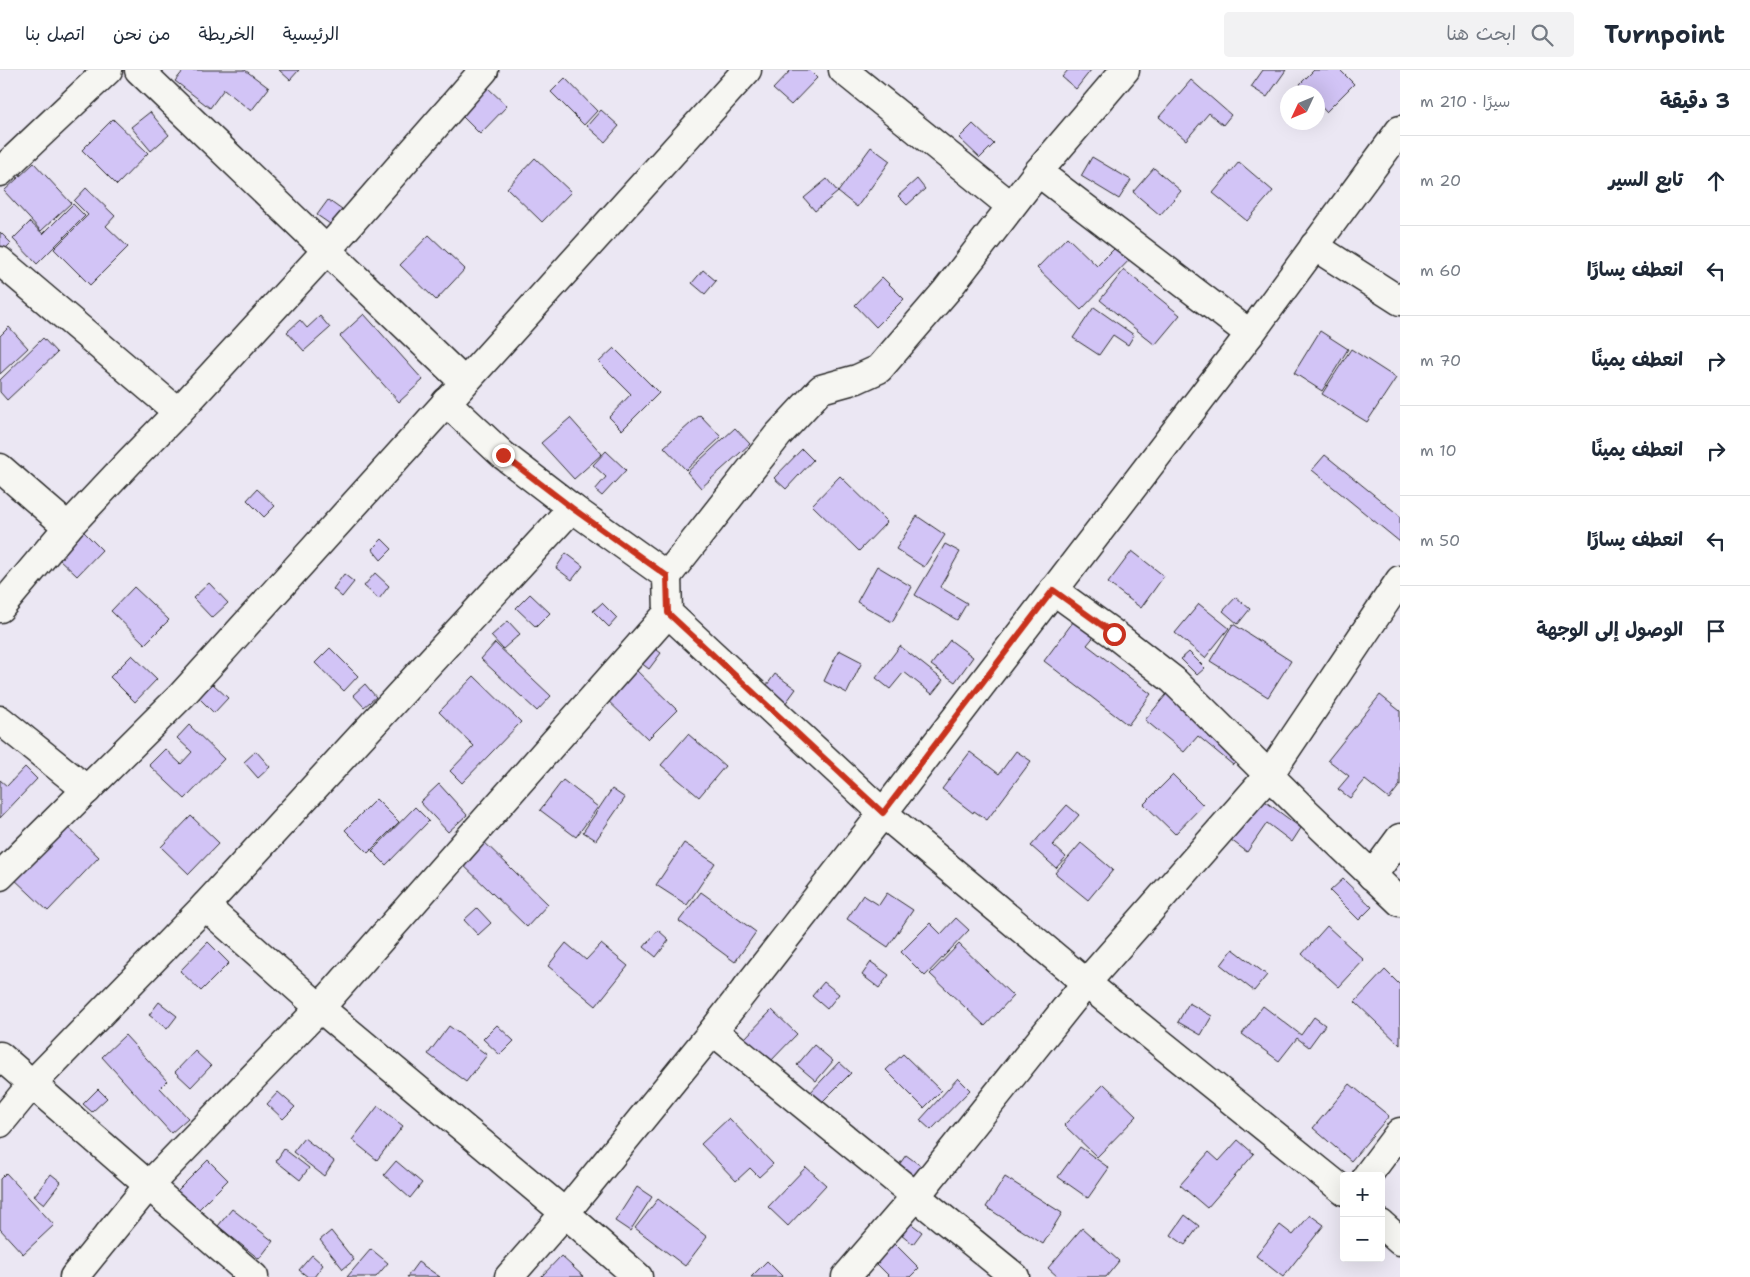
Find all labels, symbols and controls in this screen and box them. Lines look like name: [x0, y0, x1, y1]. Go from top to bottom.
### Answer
search box: [1224, 12, 1574, 57]
text: Turnpoint: [1604, 19, 1725, 51]
text: ابحث هنا: [1446, 21, 1516, 46]
icon: search: [1528, 21, 1556, 49]
text: اتصل بنا: [25, 22, 85, 46]
text: من نحن: [113, 22, 171, 46]
text: الخريطة: [199, 22, 255, 46]
text: الرئيسية: [283, 22, 339, 46]
north arrow: [1280, 85, 1325, 130]
text: 3 دقيقة: [1660, 87, 1730, 115]
text: سيرًا · 210 m: [1420, 91, 1510, 112]
text: تابع السير: [1609, 167, 1683, 192]
icon: ahead: [1702, 167, 1730, 195]
text: 20 m: [1420, 170, 1461, 191]
text: انعطف يسارًا: [1587, 257, 1683, 282]
icon: left: [1702, 257, 1730, 285]
text: 60 m: [1420, 260, 1461, 281]
text: انعطف يمينًا: [1592, 347, 1683, 372]
icon: right: [1702, 347, 1730, 375]
text: 70 m: [1420, 350, 1461, 371]
text: انعطف يمينًا: [1592, 437, 1683, 462]
icon: right: [1702, 437, 1730, 465]
text: 10 m: [1420, 440, 1457, 461]
route end: [492, 444, 515, 467]
text: انعطف يسارًا: [1587, 527, 1683, 552]
icon: left: [1702, 527, 1730, 555]
text: 50 m: [1420, 530, 1460, 551]
text: الوصول إلى الوجهة: [1536, 617, 1683, 642]
icon: arrive: [1702, 617, 1730, 645]
route start: [1103, 623, 1126, 646]
map controls: [1340, 1172, 1385, 1262]
button: +: [1340, 1172, 1385, 1217]
button: −: [1340, 1217, 1385, 1262]

